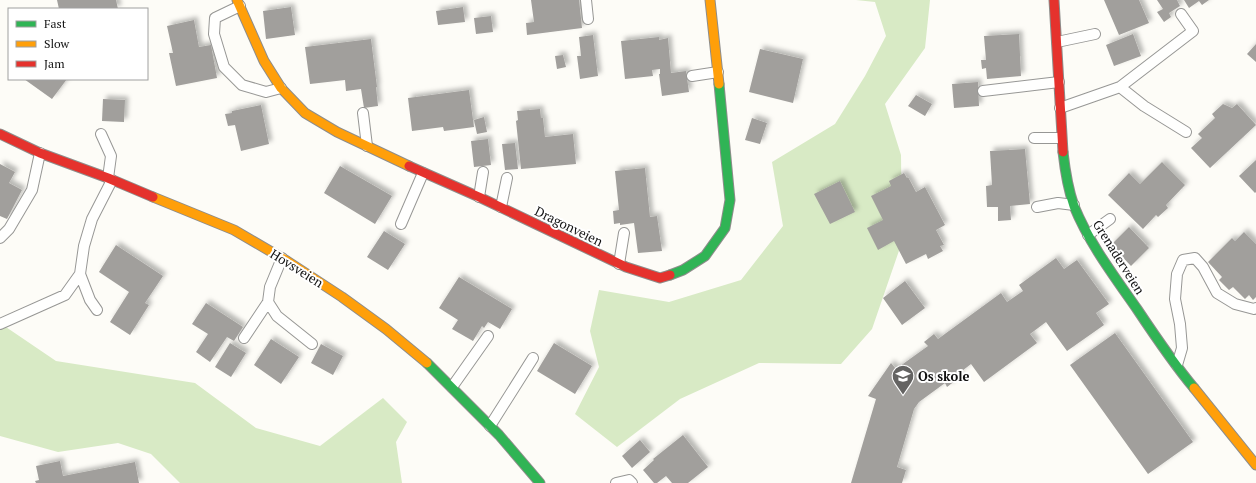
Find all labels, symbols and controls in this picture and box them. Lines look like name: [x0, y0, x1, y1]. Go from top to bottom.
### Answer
legend: [8, 8, 148, 80]
text: Fast: [44, 16, 67, 31]
text: Slow: [44, 36, 70, 51]
text: Jam: [44, 56, 65, 71]
street label: Dragonveien: [532, 202, 606, 250]
street label: Grenaderveien: [1089, 216, 1149, 298]
street label: Hovsveien: [267, 245, 327, 292]
school or university icon: Os skole: [890, 363, 916, 396]
place label: Os skole: [918, 367, 969, 385]

